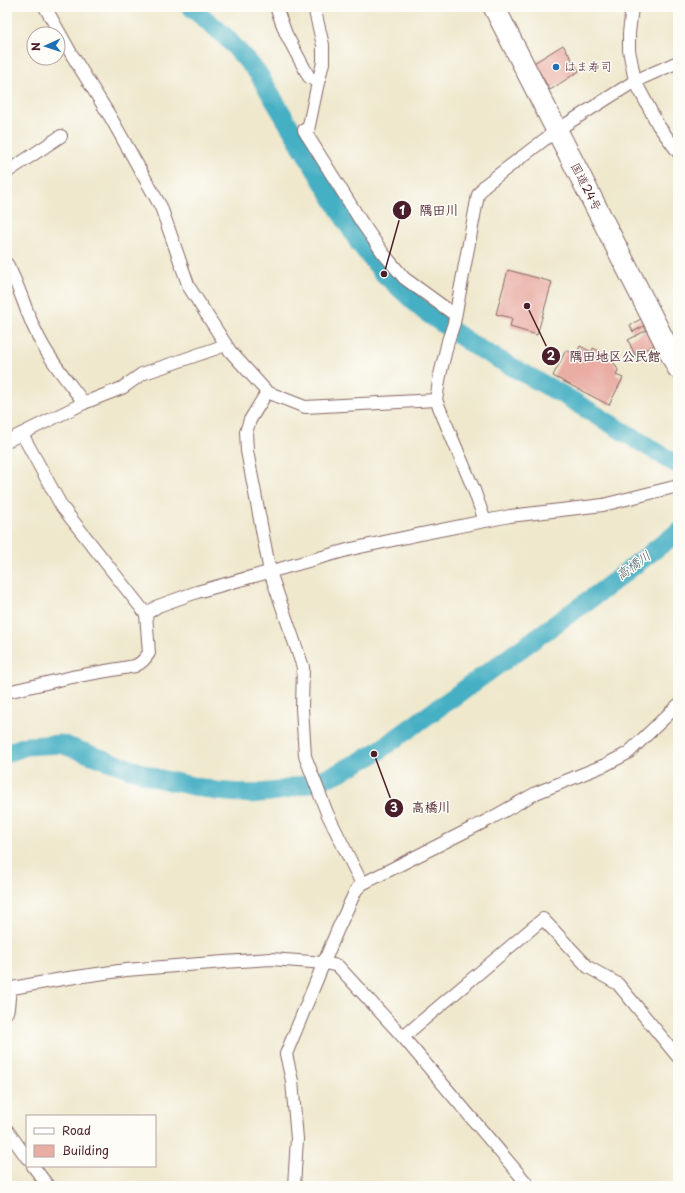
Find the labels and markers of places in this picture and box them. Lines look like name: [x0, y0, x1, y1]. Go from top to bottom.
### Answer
place label: はま寿司: [564, 57, 612, 75]
marker: はま寿司: [551, 62, 561, 72]
callout: 隅田川: [392, 198, 467, 223]
callout: 隅田地区公民館: [541, 344, 668, 369]
callout: 高橋川: [384, 795, 459, 820]

